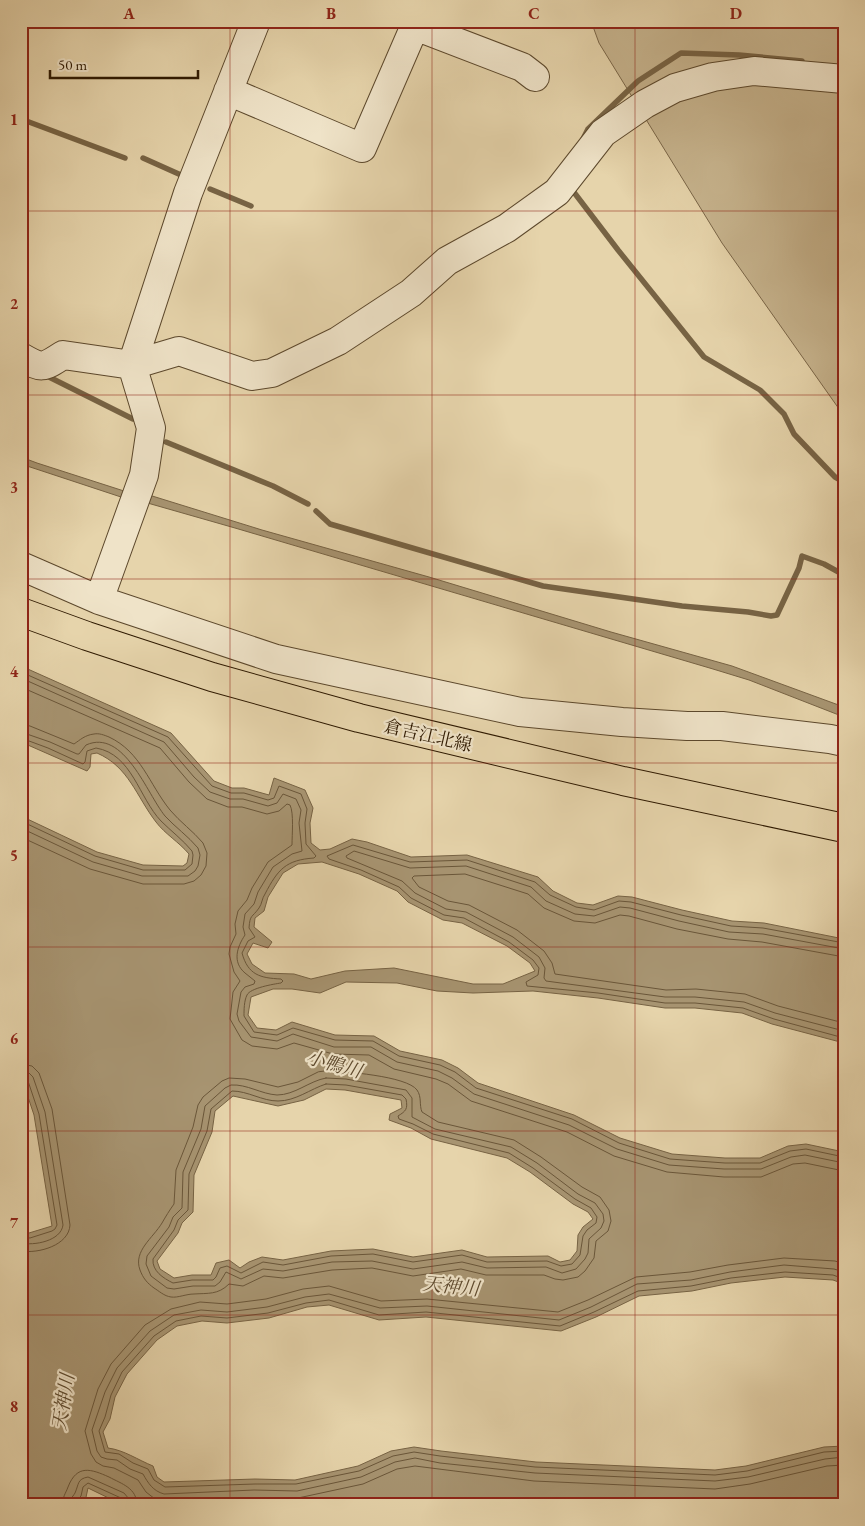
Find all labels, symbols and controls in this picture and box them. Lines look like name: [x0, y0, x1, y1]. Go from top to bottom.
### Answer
text: A: [122, 3, 135, 24]
text: B: [326, 3, 336, 24]
text: C: [528, 3, 540, 24]
text: D: [730, 3, 742, 24]
scale bar: [50, 48, 198, 80]
text: 50 m: [58, 55, 87, 74]
text: 1: [10, 109, 18, 130]
text: 2: [10, 293, 19, 314]
text: 3: [10, 477, 18, 498]
text: 4: [10, 661, 19, 682]
street label: 倉吉江北線: [382, 714, 474, 756]
text: 5: [10, 845, 18, 866]
text: 6: [10, 1028, 19, 1049]
water label: 小鴨川: [303, 1044, 367, 1084]
text: 7: [10, 1212, 19, 1233]
water label: 天神川: [421, 1271, 483, 1302]
water label: 天神川: [46, 1370, 80, 1432]
text: 8: [10, 1396, 18, 1417]

